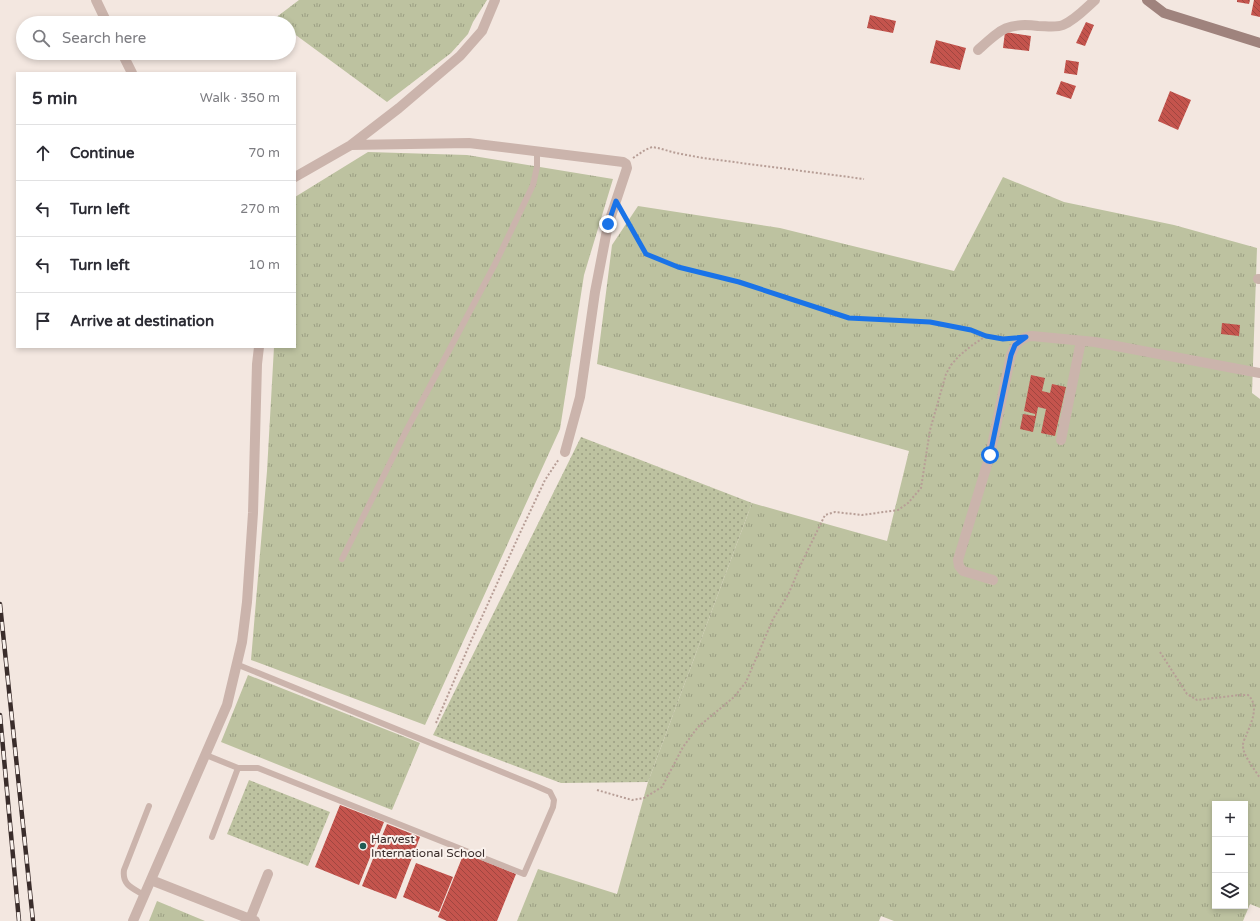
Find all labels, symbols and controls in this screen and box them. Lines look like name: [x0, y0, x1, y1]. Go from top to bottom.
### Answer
search box: [16, 16, 296, 60]
icon: search: [30, 27, 52, 49]
text: Search here: [62, 29, 146, 47]
text: 5 min: [32, 88, 77, 109]
text: Walk · 350 m: [200, 90, 280, 106]
icon: ahead: [32, 142, 54, 164]
text: Continue: [70, 144, 134, 162]
text: 70 m: [248, 145, 280, 161]
icon: left: [32, 198, 54, 220]
text: Turn left: [70, 200, 130, 218]
text: 270 m: [240, 201, 280, 217]
route end: [599, 215, 617, 233]
icon: left: [32, 254, 54, 276]
text: Turn left: [70, 256, 130, 274]
text: 10 m: [248, 257, 280, 273]
icon: arrive: [32, 310, 54, 332]
text: Arrive at destination: [70, 312, 214, 330]
route start: [981, 446, 999, 464]
map controls: [1212, 801, 1248, 909]
button: +: [1212, 801, 1248, 837]
place label: Harvest International School: [371, 832, 485, 860]
button: −: [1212, 837, 1248, 873]
marker: Harvest International School: [358, 841, 368, 851]
button: layers: [1212, 873, 1248, 909]

